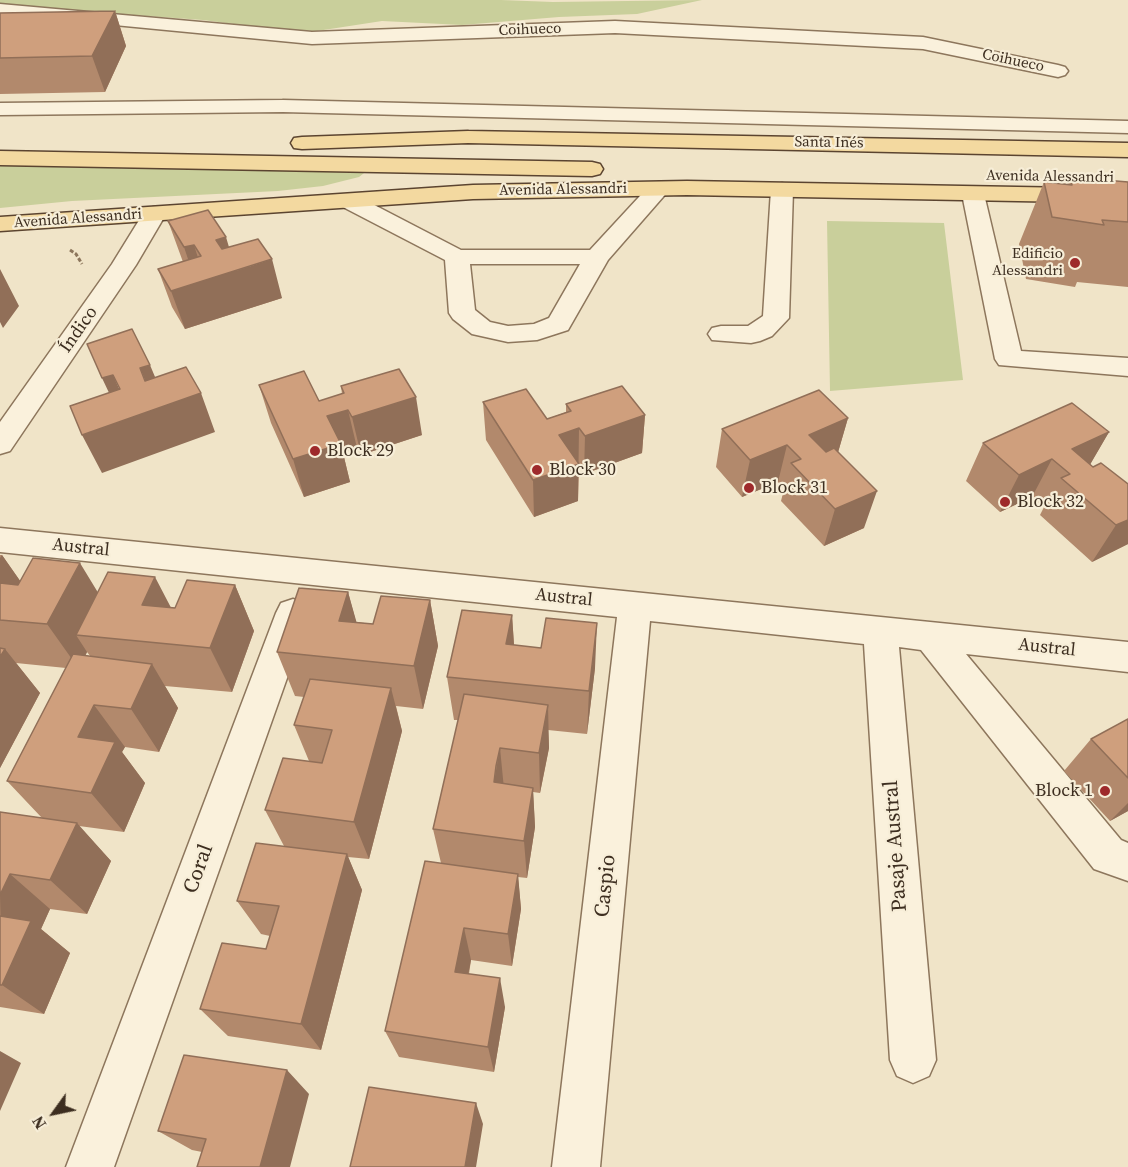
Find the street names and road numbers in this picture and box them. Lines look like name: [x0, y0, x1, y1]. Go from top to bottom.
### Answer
street label: Coihueco: [498, 20, 562, 40]
street label: Coihueco: [980, 46, 1046, 76]
street label: Santa Inés: [794, 133, 864, 153]
street label: Avenida Alessandri: [986, 167, 1114, 187]
street label: Avenida Alessandri: [499, 180, 627, 200]
street label: Avenida Alessandri: [13, 206, 143, 232]
street label: Índico: [55, 303, 103, 357]
street label: Austral: [51, 534, 111, 562]
street label: Austral: [534, 584, 594, 612]
street label: Austral: [1017, 634, 1077, 662]
street label: Pasaje Austral: [879, 779, 913, 913]
street label: Coral: [179, 841, 219, 897]
street label: Caspio: [590, 853, 622, 919]

